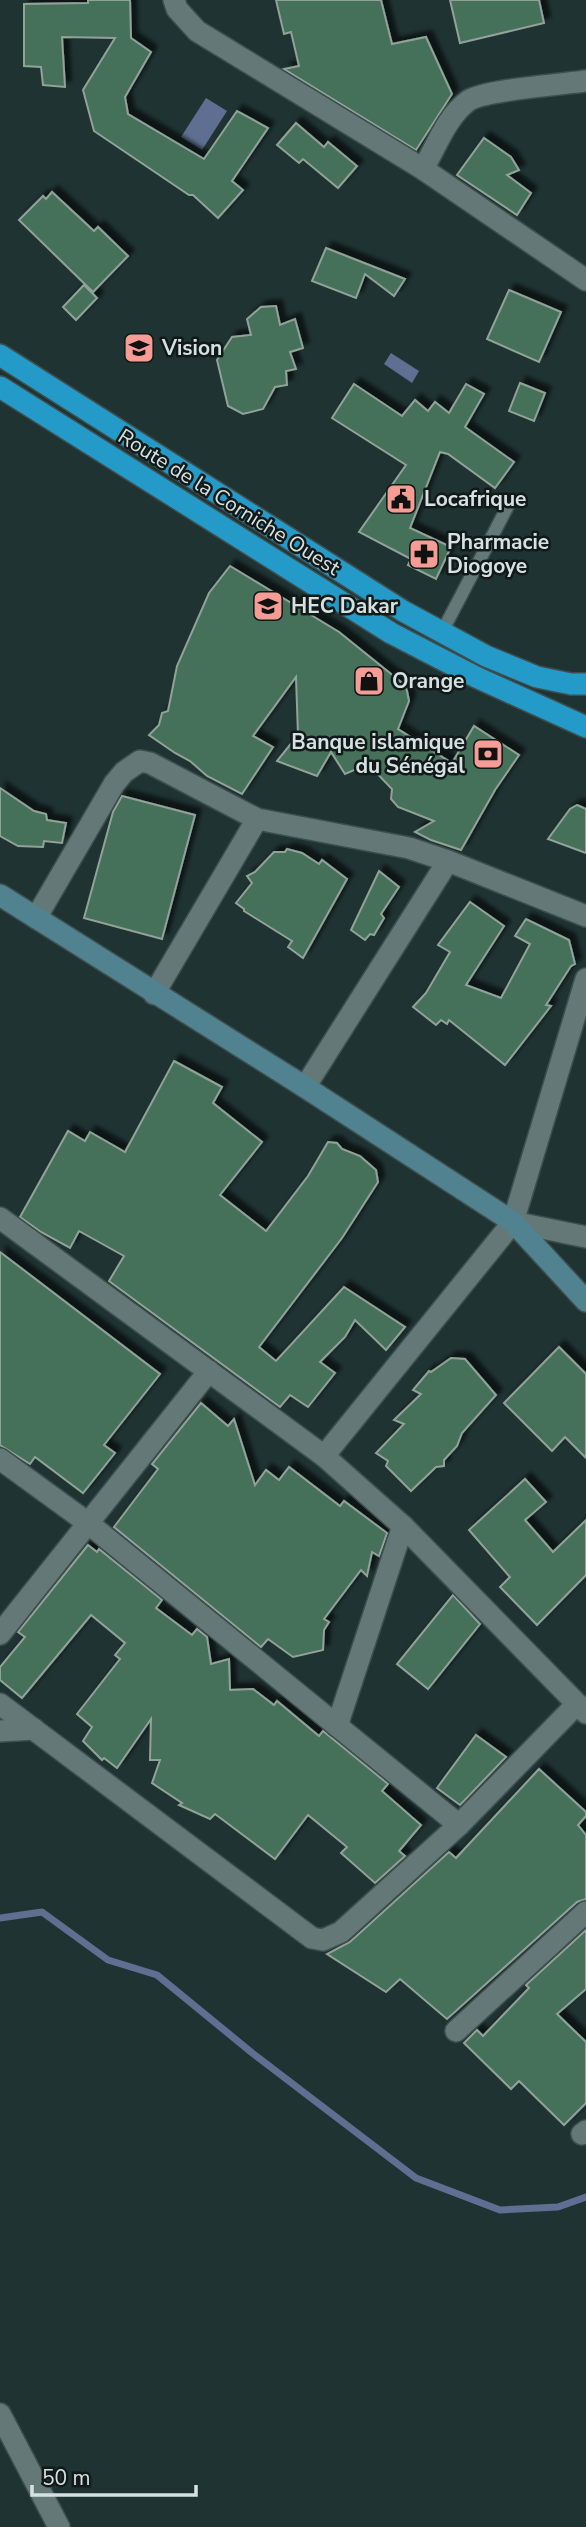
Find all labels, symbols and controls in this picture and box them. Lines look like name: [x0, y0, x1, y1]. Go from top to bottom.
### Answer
school or university icon: Vision: [122, 331, 156, 365]
place label: Vision: [161, 334, 222, 362]
street label: Route de la Corniche Ouest: [113, 422, 346, 582]
public building icon: Locafrique: [384, 482, 418, 516]
place label: Locafrique: [424, 485, 527, 513]
place label: Pharmacie Diogoye: [447, 528, 549, 580]
pharmacy icon: Pharmacie Diogoye: [407, 537, 441, 571]
school or university icon: HEC Dakar: [251, 589, 285, 623]
place label: HEC Dakar: [291, 592, 399, 620]
shop icon: Orange: [352, 664, 386, 698]
place label: Orange: [392, 667, 464, 695]
place label: Banque islamique du Sénégal: [291, 728, 465, 780]
bank icon: Banque islamique du Sénégal: [471, 737, 505, 771]
scale bar: [32, 2454, 196, 2498]
text: 50 m: [42, 2464, 91, 2492]

